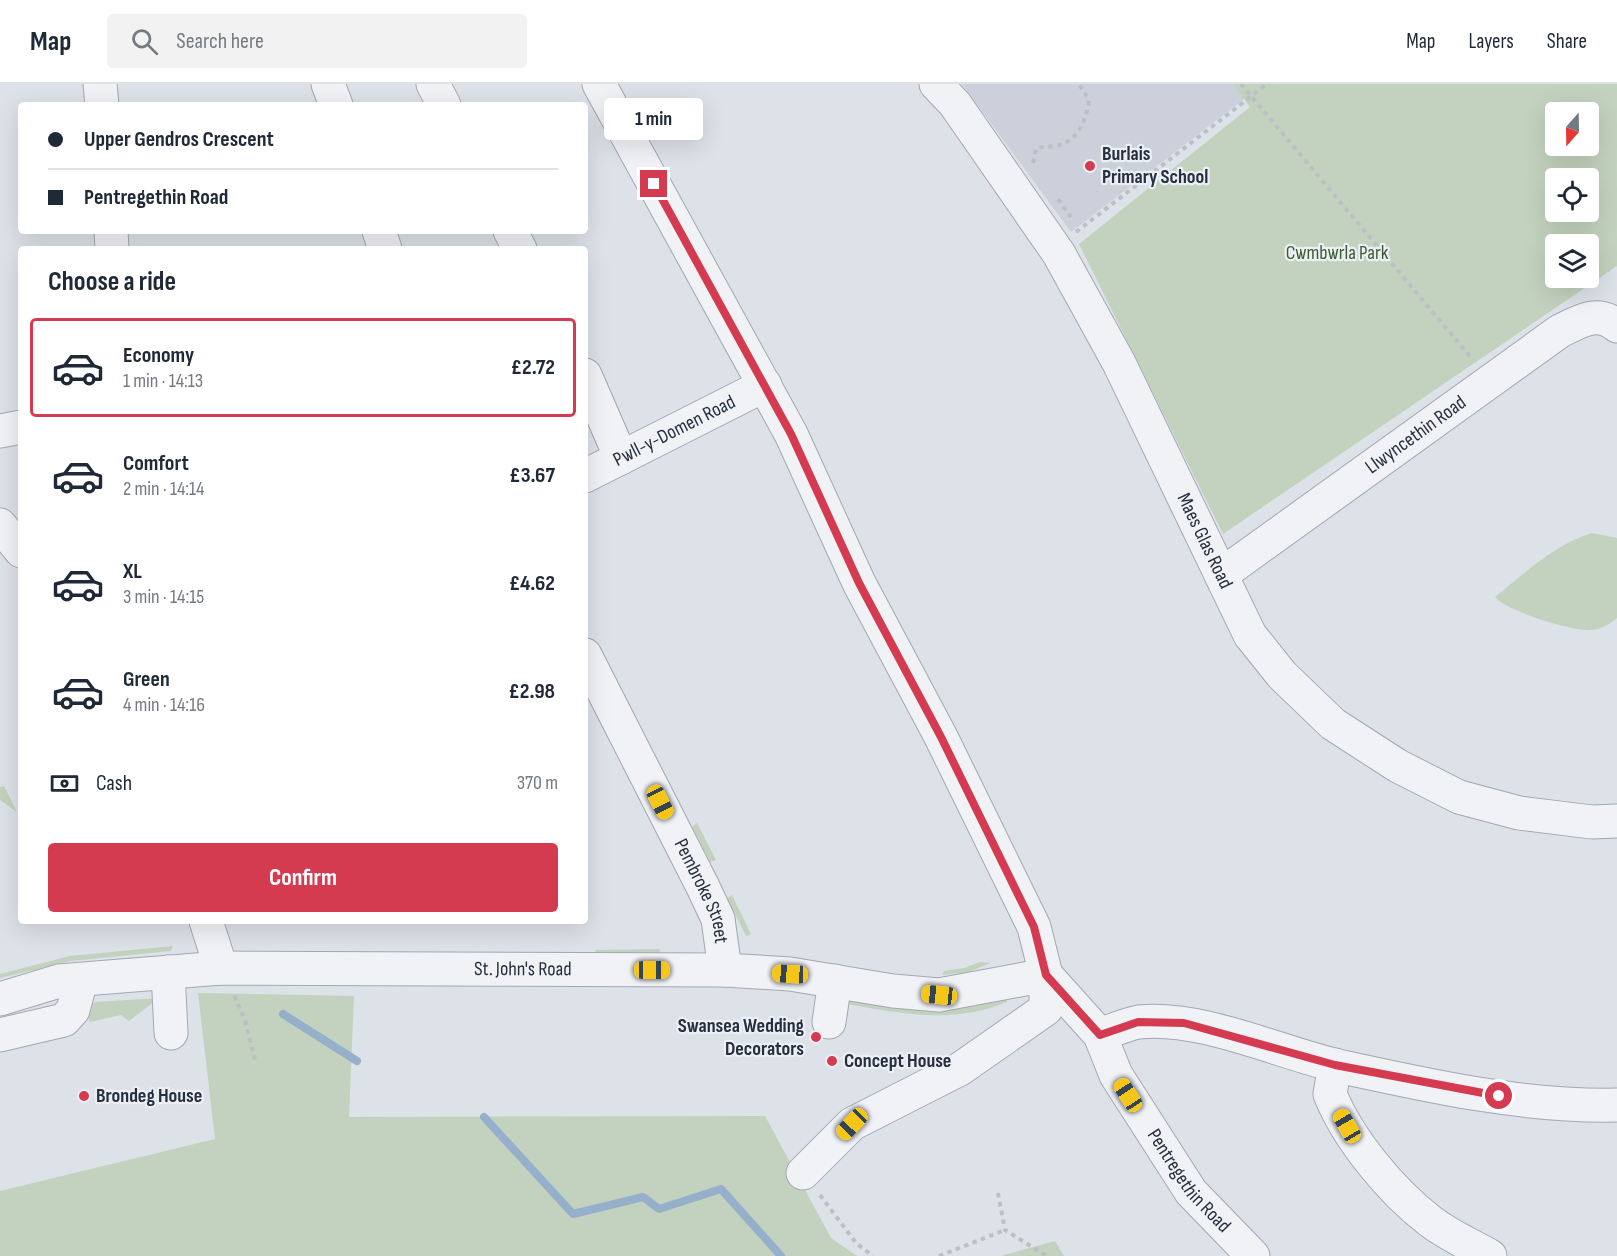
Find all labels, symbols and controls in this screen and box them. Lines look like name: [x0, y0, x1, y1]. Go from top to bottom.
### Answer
search box: [107, 14, 527, 68]
text: Map: [30, 25, 71, 58]
icon: search: [128, 25, 161, 58]
text: Search here: [176, 28, 264, 55]
text: Map: [1406, 29, 1435, 54]
text: Layers: [1468, 29, 1514, 54]
text: Share: [1547, 29, 1587, 54]
callout: 1 min: [604, 97, 704, 139]
north arrow: [1545, 102, 1599, 156]
map controls: [1545, 102, 1599, 288]
text: 1 min: [635, 107, 672, 131]
text: Upper Gendros Crescent: [84, 126, 274, 153]
place label: Burlais Primary School: [1102, 142, 1208, 189]
marker: Burlais Primary School: [1083, 159, 1097, 173]
button: locate: [1545, 168, 1599, 222]
route end: [640, 170, 667, 197]
text: Pentregethin Road: [84, 184, 228, 211]
button: layers: [1545, 234, 1599, 288]
park label: Cwmbwrla Park: [1286, 241, 1389, 265]
text: Choose a ride: [48, 266, 176, 298]
icon: car: [51, 341, 105, 395]
text: Economy: [123, 342, 194, 369]
text: £2.72: [511, 354, 555, 381]
text: 1 min · 14:13: [123, 369, 203, 393]
street label: Pwll-y-Domen Road: [609, 390, 739, 472]
street label: Llwyncethin Road: [1361, 391, 1471, 479]
icon: car: [51, 449, 105, 503]
text: Comfort: [123, 450, 189, 477]
text: £3.67: [509, 462, 555, 489]
text: 2 min · 14:14: [123, 477, 204, 501]
street label: Maes Glas Road: [1171, 489, 1238, 593]
icon: car: [51, 557, 105, 611]
text: XL: [123, 558, 142, 585]
text: £4.62: [509, 570, 555, 597]
text: 3 min · 14:15: [123, 585, 204, 609]
icon: car: [51, 665, 105, 719]
text: Green: [123, 666, 170, 693]
text: £2.98: [509, 678, 555, 705]
text: 4 min · 14:16: [123, 693, 205, 717]
icon: cash: [48, 767, 81, 800]
text: Cash: [96, 770, 132, 797]
text: 370 m: [517, 771, 558, 795]
car: [644, 782, 676, 822]
street label: Pembroke Street: [669, 835, 733, 945]
button: Confirm: [48, 843, 558, 912]
street label: St. John's Road: [474, 957, 572, 981]
car: [634, 961, 670, 979]
car: [772, 964, 808, 984]
car: [920, 984, 958, 1006]
place label: Swansea Wedding Decorators: [678, 1014, 805, 1061]
marker: Swansea Wedding Decorators: [809, 1030, 823, 1044]
place label: Concept House: [844, 1049, 951, 1073]
marker: Concept House: [825, 1054, 839, 1068]
car: [1111, 1075, 1145, 1115]
route start: [1485, 1082, 1512, 1109]
place label: Brondeg House: [96, 1084, 202, 1108]
marker: Brondeg House: [77, 1089, 91, 1103]
car: [833, 1105, 871, 1143]
car: [1330, 1106, 1364, 1146]
street label: Pentregethin Road: [1142, 1125, 1236, 1238]

